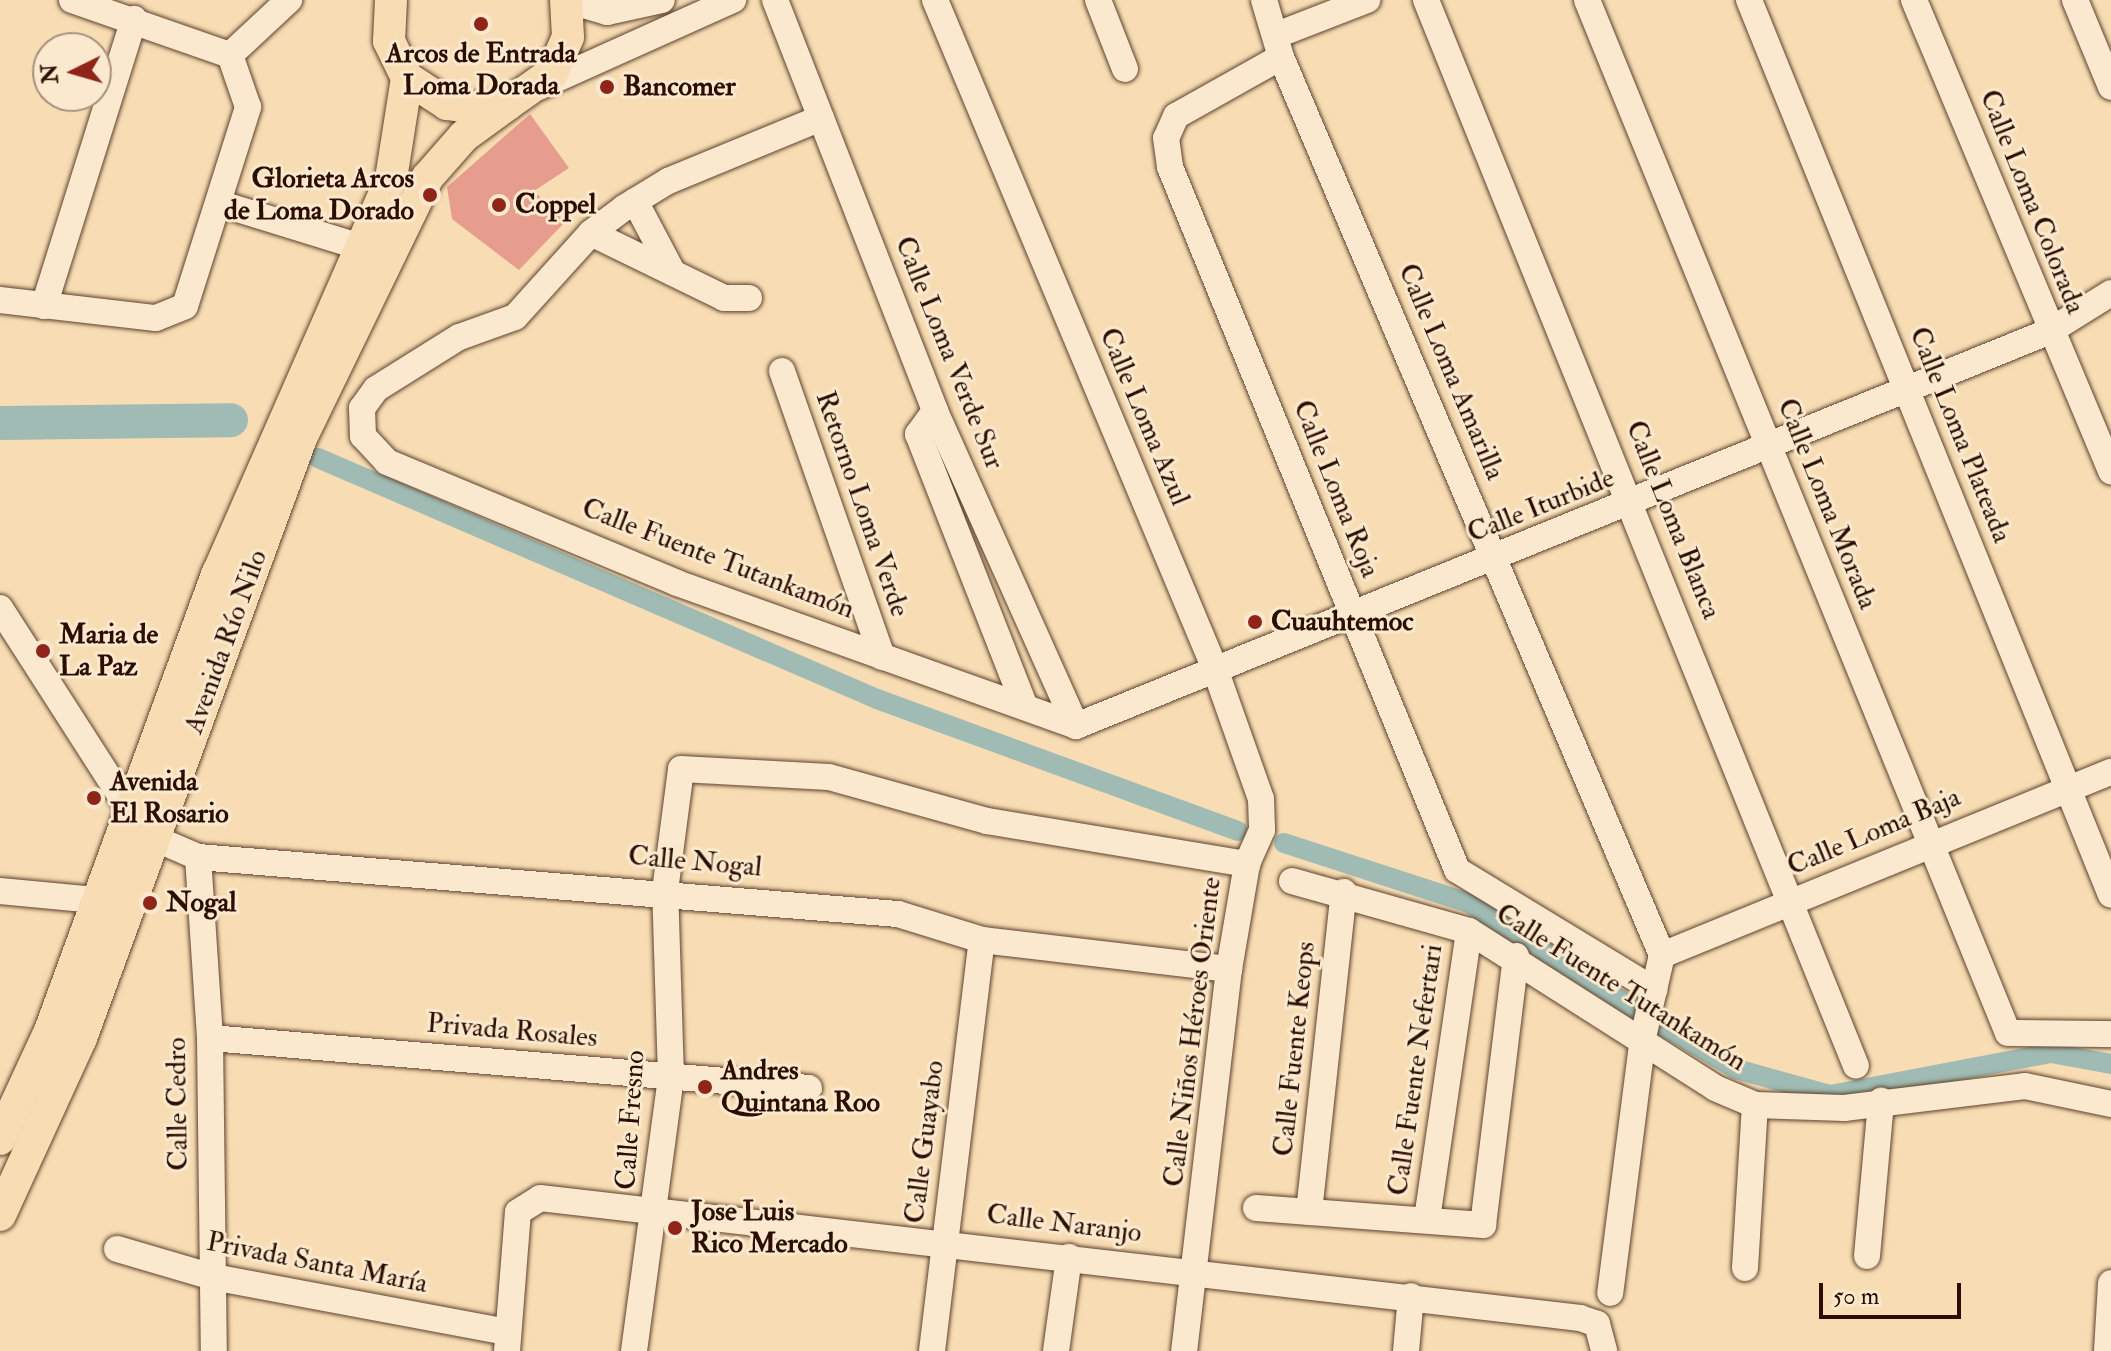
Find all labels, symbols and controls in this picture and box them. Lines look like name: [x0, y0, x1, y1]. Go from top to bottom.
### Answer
marker: Arcos de Entrada Loma Dorada: [472, 15, 490, 33]
north arrow: [32, 32, 112, 112]
place label: Arcos de Entrada Loma Dorada: [386, 37, 576, 103]
text: N: [35, 63, 65, 85]
place label: Bancomer: [623, 70, 736, 104]
marker: Bancomer: [598, 78, 616, 96]
street label: Calle Loma Colorada: [1972, 85, 2092, 319]
place label: Glorieta Arcos de Loma Dorado: [224, 162, 414, 228]
marker: Glorieta Arcos de Loma Dorado: [421, 186, 439, 204]
place label: Coppel: [515, 188, 596, 222]
marker: Coppel: [490, 196, 508, 214]
street label: Calle Loma Verde Sur: [887, 232, 1011, 474]
street label: Calle Loma Amarilla: [1390, 259, 1512, 485]
street label: Calle Loma Plateada: [1901, 322, 2019, 548]
street label: Calle Loma Azul: [1091, 323, 1197, 511]
street label: Retorno Loma Verde: [808, 387, 916, 621]
street label: Calle Loma Morada: [1769, 394, 1885, 614]
street label: Calle Loma Roja: [1285, 396, 1387, 582]
street label: Calle Loma Blanca: [1618, 416, 1728, 624]
street label: Calle Iturbide: [1463, 461, 1619, 551]
street label: Calle Fuente Tutankamón: [577, 491, 859, 627]
street label: Avenida Río Nilo: [177, 546, 275, 738]
place label: Cuauhtemoc: [1271, 605, 1413, 639]
marker: Cuauhtemoc: [1246, 613, 1264, 631]
place label: Maria de La Paz: [59, 618, 158, 684]
marker: Maria de La Paz: [34, 642, 52, 660]
place label: Avenida El Rosario: [110, 765, 229, 831]
street label: Calle Loma Baja: [1782, 780, 1966, 884]
marker: Avenida El Rosario: [85, 789, 103, 807]
street label: Calle Nogal: [627, 839, 763, 885]
street label: Calle Niños Héroes Oriente: [1157, 875, 1229, 1189]
place label: Nogal: [166, 886, 236, 920]
marker: Nogal: [141, 894, 159, 912]
street label: Calle Fuente Tutankamón: [1489, 897, 1753, 1079]
street label: Calle Fuente Keops: [1267, 940, 1323, 1158]
street label: Calle Fuente Nefertari: [1382, 942, 1450, 1198]
street label: Privada Rosales: [425, 1007, 599, 1055]
street label: Calle Cedro: [160, 1037, 196, 1171]
street label: Calle Fresno: [609, 1049, 653, 1191]
place label: Andres Quintana Roo: [721, 1054, 880, 1120]
street label: Calle Guayabo: [898, 1059, 952, 1225]
marker: Andres Quintana Roo: [696, 1078, 714, 1096]
place label: Jose Luis Rico Mercado: [691, 1195, 848, 1261]
street label: Calle Naranjo: [985, 1198, 1143, 1250]
marker: Jose Luis Rico Mercado: [666, 1219, 684, 1237]
street label: Privada Santa María: [204, 1225, 430, 1301]
scale bar: [1823, 1267, 1965, 1317]
text: 50 m: [1833, 1281, 1879, 1312]

